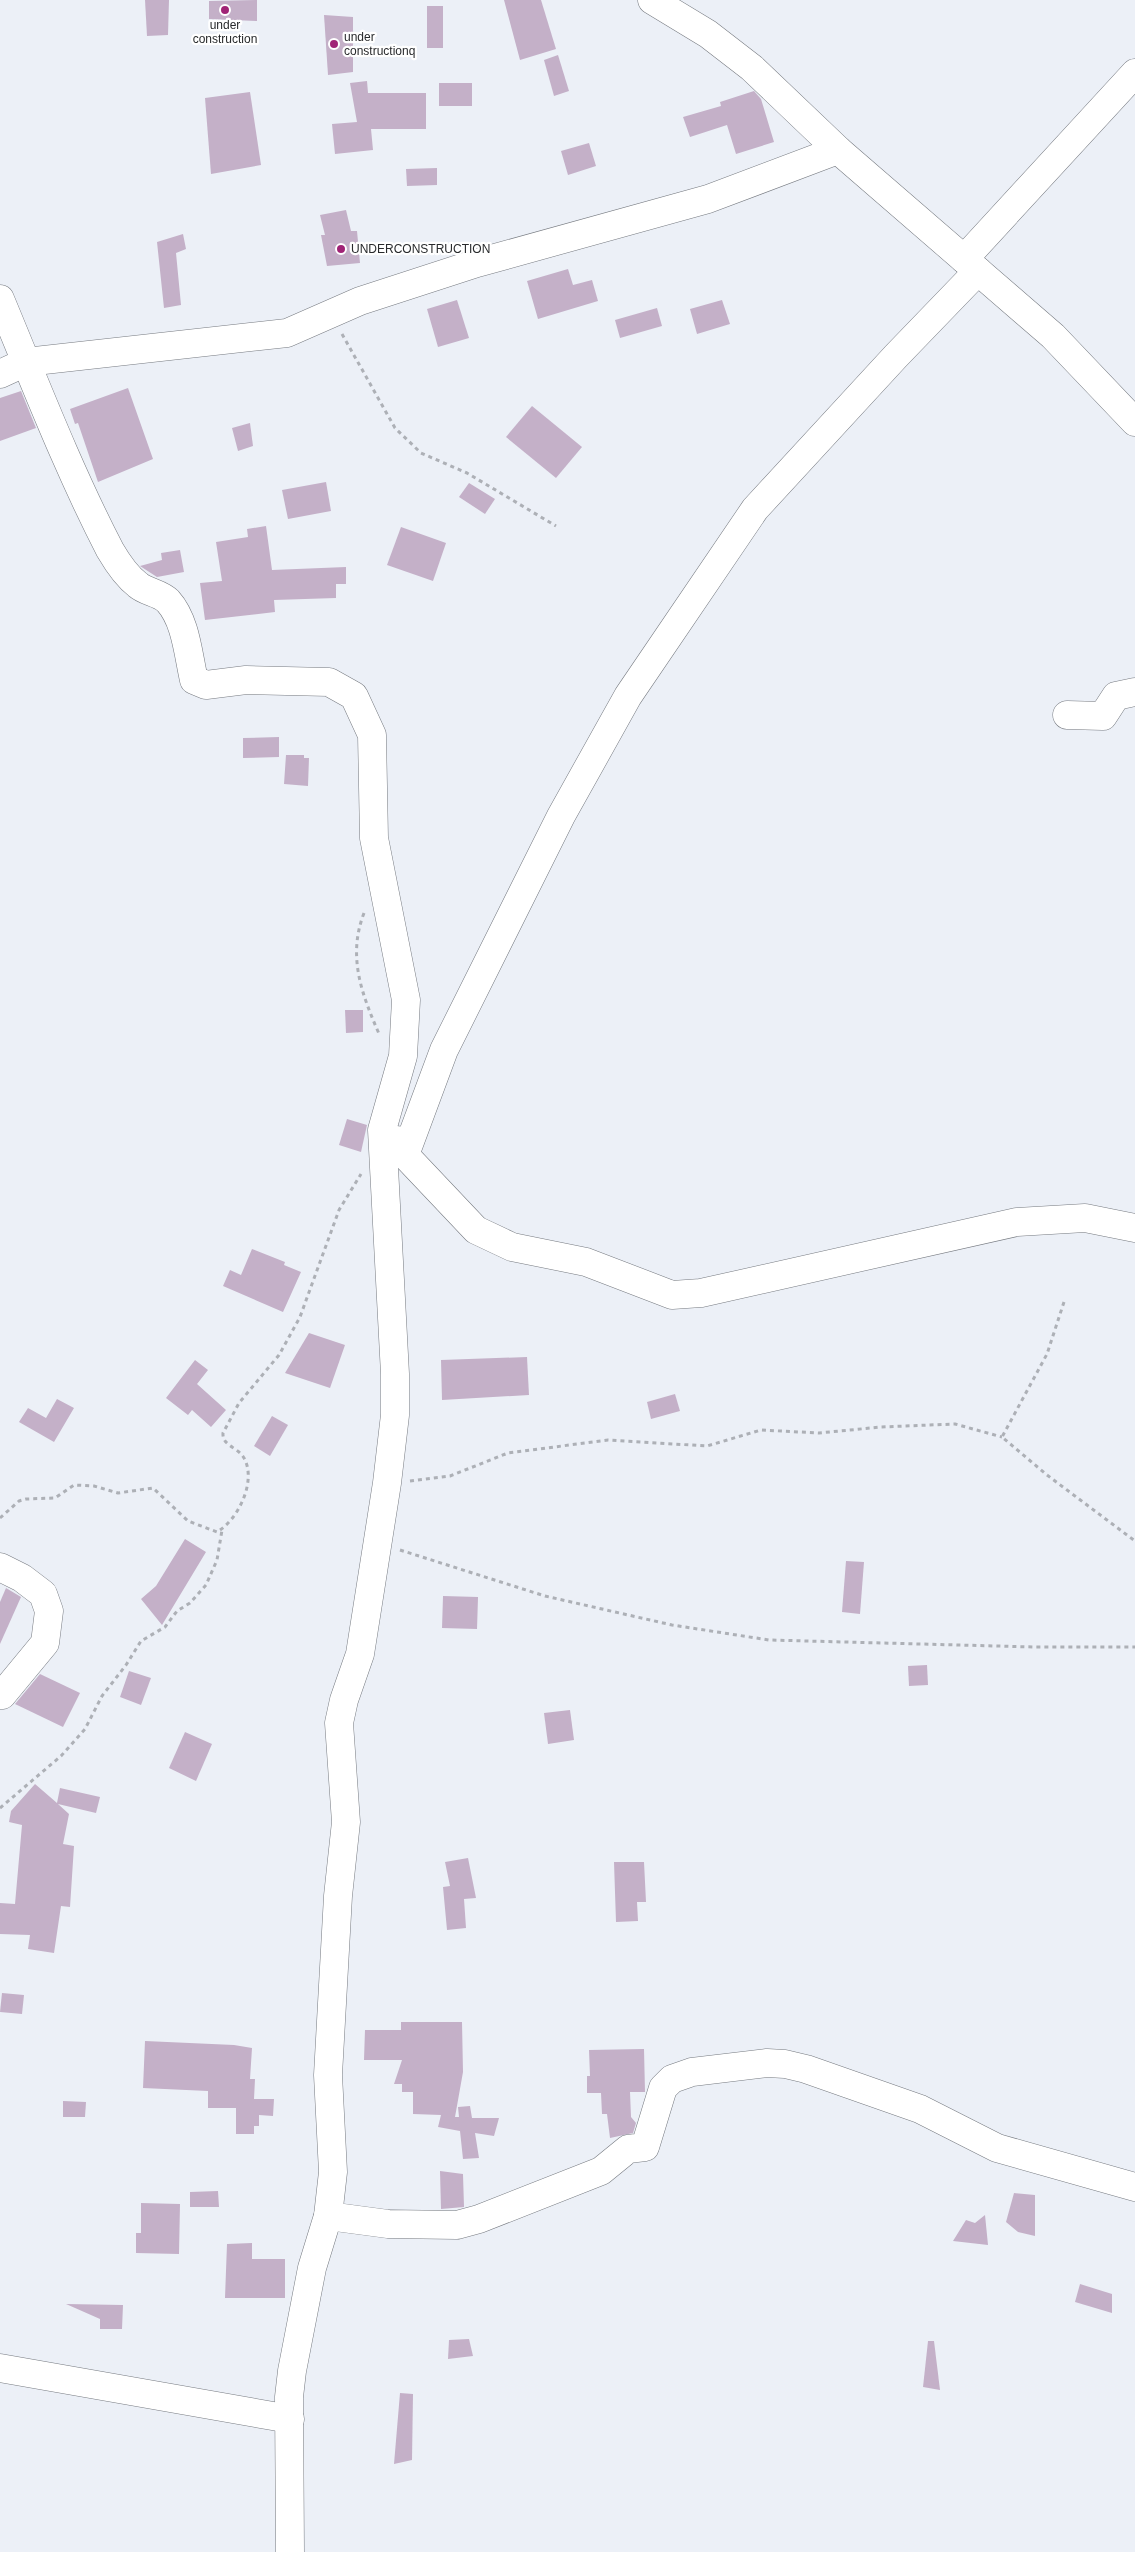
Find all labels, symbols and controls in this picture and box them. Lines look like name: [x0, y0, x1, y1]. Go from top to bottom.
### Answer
marker: under construction: [219, 4, 231, 16]
place label: under construction: [193, 18, 257, 46]
place label: under constructionq: [344, 30, 415, 58]
marker: under constructionq: [328, 38, 340, 50]
place label: UNDERCONSTRUCTION: [351, 242, 490, 256]
marker: UNDERCONSTRUCTION: [335, 243, 347, 255]

